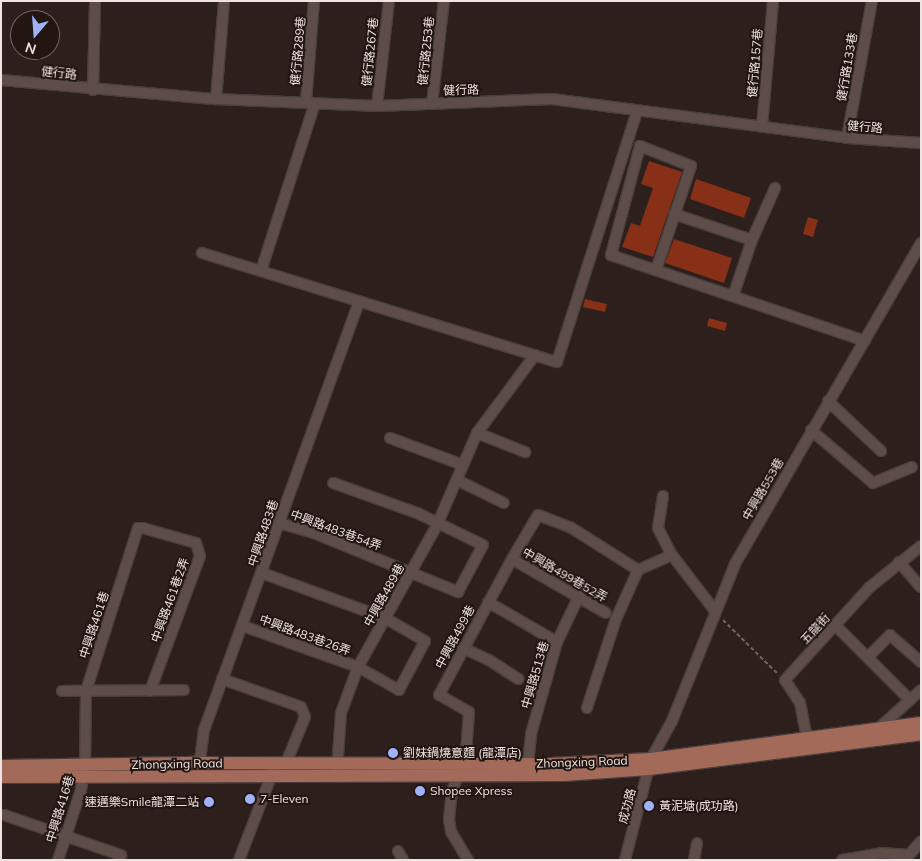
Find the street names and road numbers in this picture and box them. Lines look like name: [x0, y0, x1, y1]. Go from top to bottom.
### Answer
street label: 健行路289巷: [288, 16, 308, 86]
street label: 健行路253巷: [415, 16, 437, 86]
street label: 健行路267巷: [359, 17, 381, 87]
street label: 健行路157巷: [745, 28, 765, 98]
street label: 健行路133巷: [834, 31, 860, 103]
street label: 健行路: [40, 64, 78, 82]
street label: 健行路: [443, 82, 479, 98]
street label: 健行路: [846, 118, 884, 136]
street label: 中興路553巷: [739, 455, 787, 523]
street label: 中興路483巷: [245, 498, 281, 568]
street label: 中興路483巷54弄: [288, 507, 384, 553]
street label: 中興路499巷52弄: [520, 545, 610, 605]
street label: 中興路461巷2弄: [148, 556, 192, 644]
street label: 中興路489巷: [361, 561, 407, 629]
street label: 中興路461巷: [76, 590, 112, 660]
street label: 中興路499巷: [432, 603, 478, 671]
street label: 五龍街: [797, 611, 833, 647]
street label: 中興路483巷26弄: [257, 612, 353, 658]
street label: 中興路513巷: [518, 640, 552, 710]
street label: Zhongxing Road: [536, 753, 628, 771]
street label: Zhongxing Road: [131, 756, 223, 772]
street label: 中興路416巷: [43, 774, 77, 844]
street label: 成功路: [615, 787, 639, 825]

